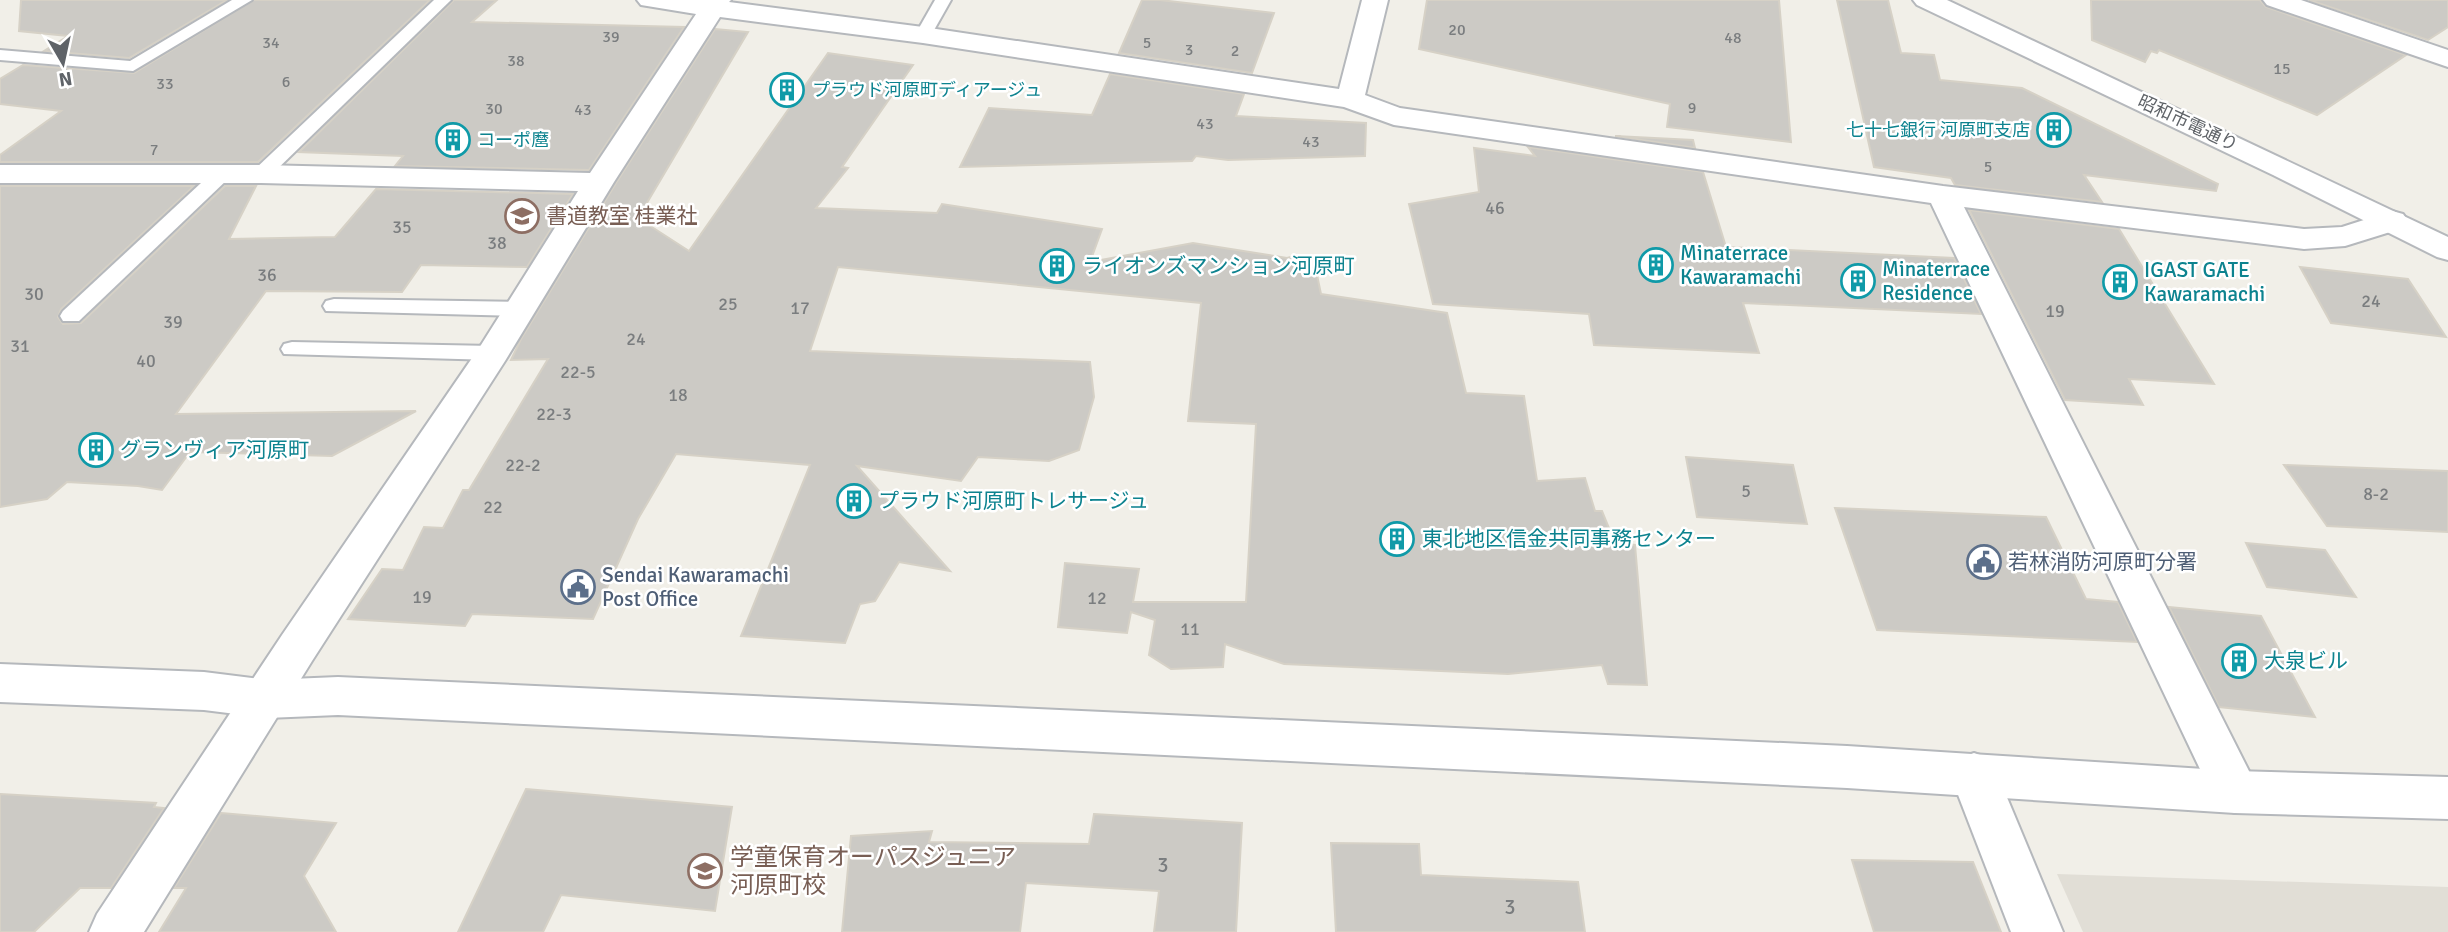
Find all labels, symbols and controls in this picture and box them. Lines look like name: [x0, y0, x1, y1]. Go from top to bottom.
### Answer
house number: 20: [1448, 20, 1466, 40]
house number: 39: [602, 27, 620, 47]
north arrow: [28, 28, 98, 98]
house number: 48: [1724, 28, 1742, 48]
house number: 34: [262, 33, 280, 53]
house number: 5: [1143, 33, 1151, 53]
house number: 3: [1185, 40, 1193, 60]
house number: 2: [1231, 41, 1239, 61]
house number: 38: [507, 51, 525, 71]
house number: 15: [2273, 59, 2291, 79]
text: N: [57, 66, 74, 92]
building icon: プラウド河原町ディアージュ: [768, 71, 806, 109]
house number: 6: [282, 72, 290, 92]
house number: 33: [156, 74, 174, 94]
place label: プラウド河原町ディアージュ: [812, 79, 1042, 101]
street label: 昭和市電通り: [2134, 90, 2242, 156]
house number: 9: [1688, 98, 1696, 118]
house number: 30: [485, 99, 503, 119]
house number: 43: [574, 100, 592, 120]
building icon: 七十七銀行 河原町支店: [2035, 111, 2073, 149]
house number: 43: [1196, 114, 1214, 134]
place label: 七十七銀行 河原町支店: [1846, 119, 2030, 141]
building icon: コーポ麿: [434, 121, 472, 159]
place label: コーポ麿: [477, 129, 549, 151]
house number: 43: [1302, 132, 1320, 152]
house number: 7: [150, 140, 158, 160]
house number: 5: [1984, 157, 1992, 177]
school or university icon: 書道教室 桂業社: [503, 197, 541, 235]
house number: 46: [1485, 197, 1505, 219]
place label: 書道教室 桂業社: [546, 203, 698, 229]
house number: 35: [392, 216, 412, 238]
house number: 38: [487, 232, 507, 254]
place label: Minaterrace Kawaramachi: [1680, 240, 1801, 290]
building icon: Minaterrace Kawaramachi: [1637, 246, 1675, 284]
building icon: ライオンズマンション河原町: [1038, 247, 1076, 285]
place label: ライオンズマンション河原町: [1082, 253, 1355, 279]
place label: Minaterrace Residence: [1882, 256, 1990, 306]
place label: IGAST GATE Kawaramachi: [2144, 257, 2265, 307]
building icon: Minaterrace Residence: [1839, 262, 1877, 300]
building icon: IGAST GATE Kawaramachi: [2101, 263, 2139, 301]
house number: 36: [257, 264, 277, 286]
house number: 30: [24, 283, 44, 305]
house number: 24: [2361, 290, 2381, 312]
house number: 25: [718, 293, 738, 315]
house number: 17: [790, 297, 810, 319]
house number: 19: [2045, 300, 2065, 322]
house number: 39: [163, 311, 183, 333]
house number: 24: [626, 328, 646, 350]
house number: 31: [10, 335, 30, 357]
house number: 40: [136, 350, 156, 372]
house number: 22-5: [560, 361, 596, 383]
house number: 18: [668, 384, 688, 406]
house number: 22-3: [536, 403, 572, 425]
building icon: グランヴィア河原町: [77, 431, 115, 469]
place label: グランヴィア河原町: [120, 437, 309, 463]
house number: 22-2: [505, 454, 541, 476]
house number: 5: [1741, 480, 1751, 502]
building icon: プラウド河原町トレサージュ: [835, 482, 873, 520]
house number: 8-2: [2363, 483, 2389, 505]
place label: プラウド河原町トレサージュ: [878, 488, 1149, 514]
house number: 22: [483, 496, 503, 518]
building icon: 東北地区信金共同事務センター: [1378, 520, 1416, 558]
place label: 東北地区信金共同事務センター: [1422, 526, 1716, 552]
public building icon: 若林消防河原町分署: [1965, 543, 2003, 581]
place label: 若林消防河原町分署: [2008, 549, 2197, 575]
place label: Sendai Kawaramachi Post Office: [602, 562, 789, 612]
public building icon: Sendai Kawaramachi Post Office: [559, 568, 597, 606]
house number: 19: [412, 586, 432, 608]
house number: 12: [1087, 587, 1107, 609]
house number: 11: [1180, 618, 1200, 640]
building icon: 大泉ビル: [2220, 642, 2258, 680]
place label: 大泉ビル: [2264, 648, 2348, 674]
place label: 学童保育オーパスジュニア 河原町校: [730, 842, 1016, 900]
school or university icon: 学童保育オーパスジュニア 河原町校: [686, 852, 724, 890]
house number: 3: [1157, 852, 1169, 878]
house number: 3: [1504, 894, 1516, 920]

